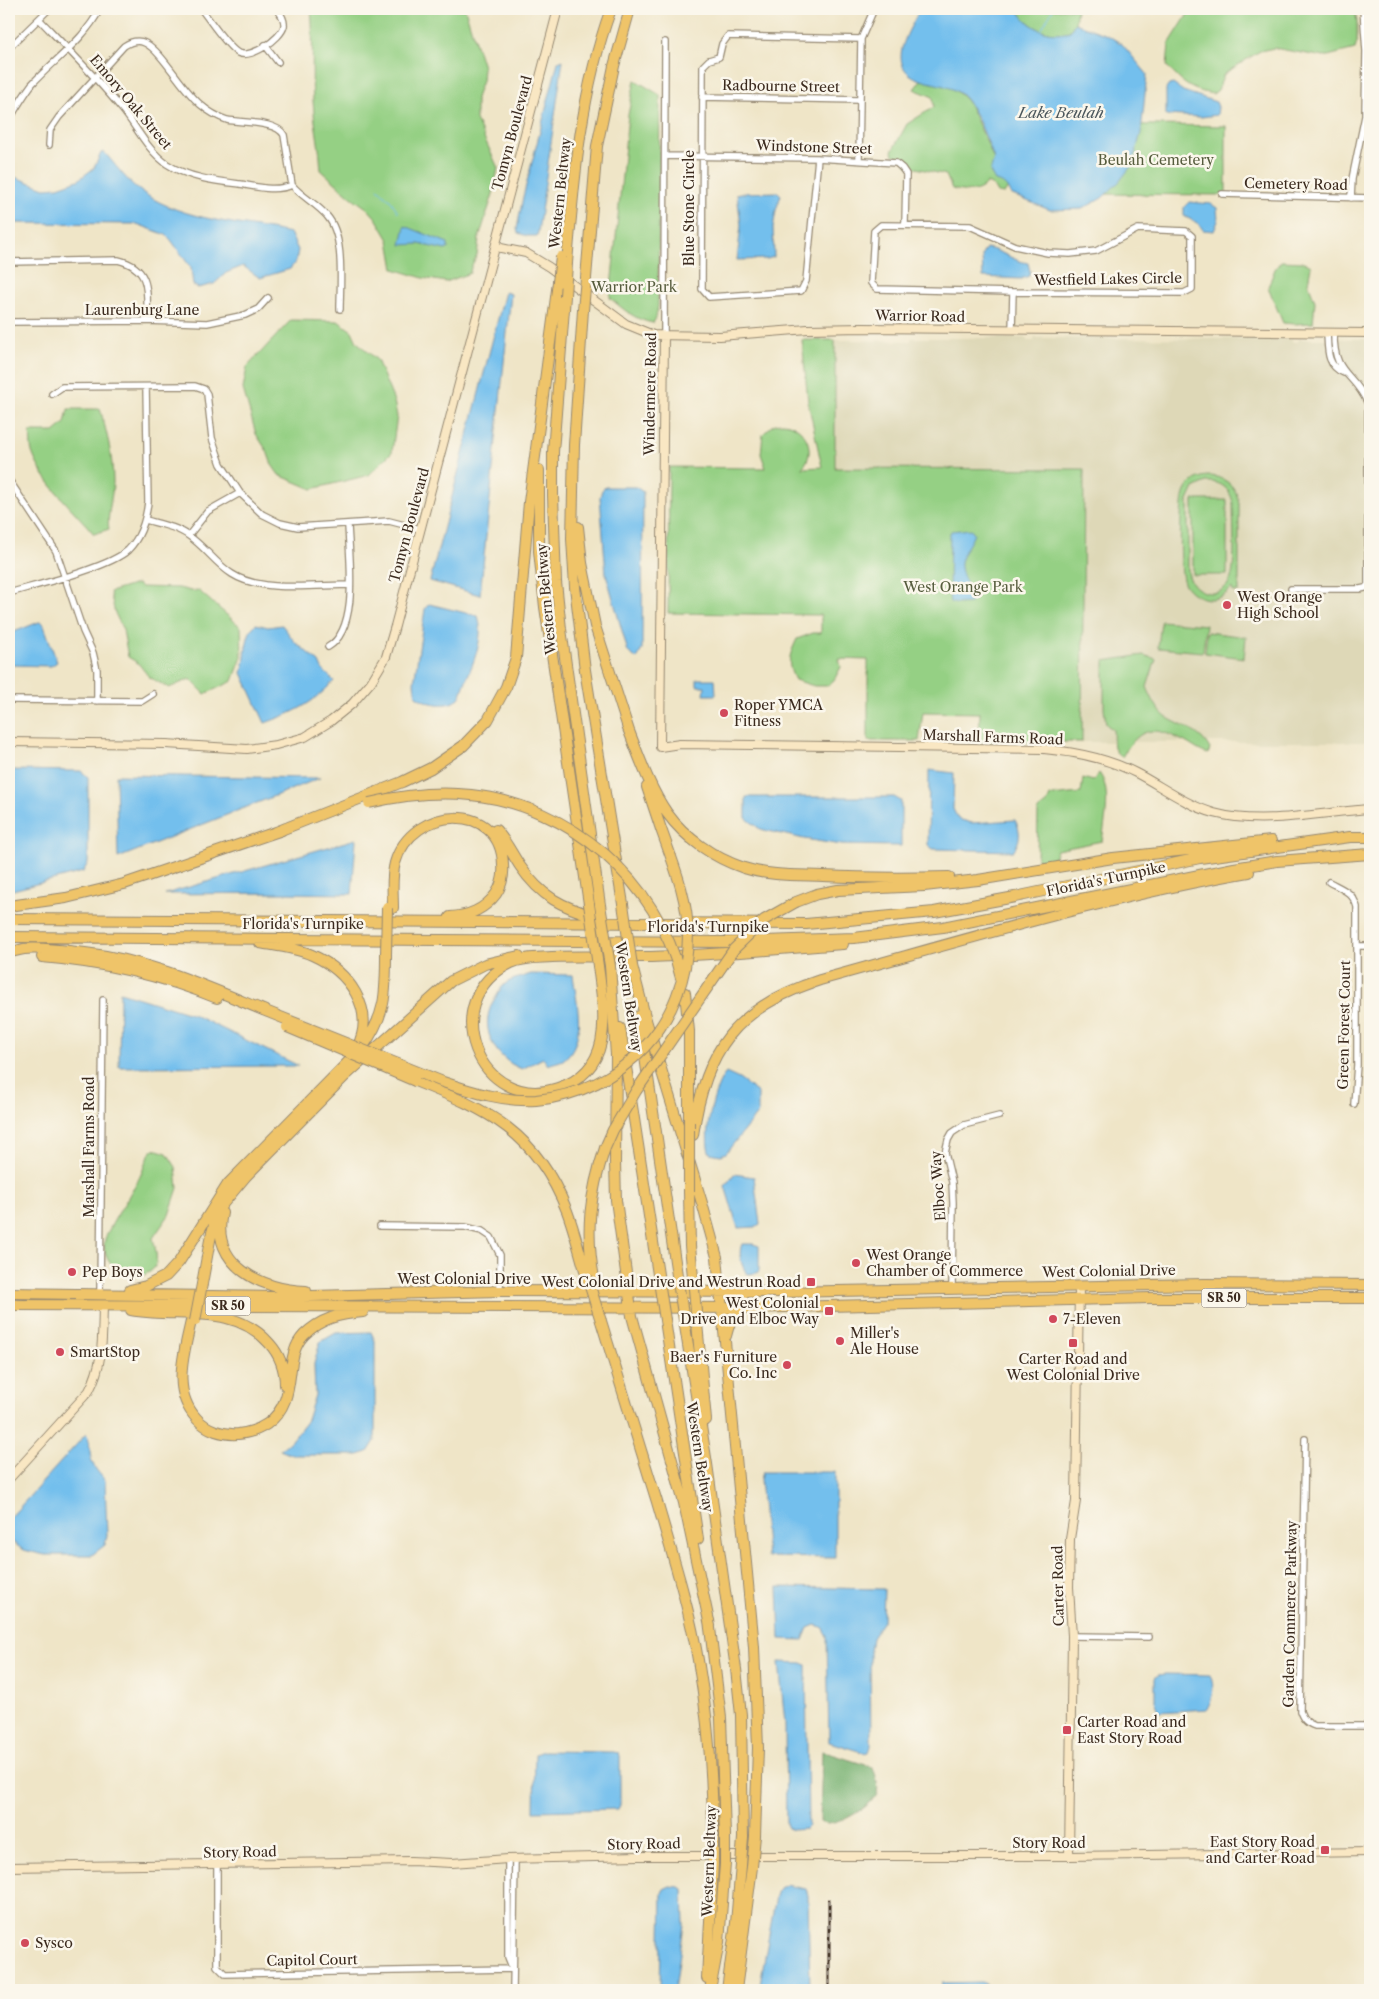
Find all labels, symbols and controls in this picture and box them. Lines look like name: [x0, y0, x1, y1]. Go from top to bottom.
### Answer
street label: Emory Oak Street: [86, 51, 176, 153]
street label: Tomyn Boulevard: [488, 73, 536, 192]
street label: Radbourne Street: [722, 76, 840, 96]
water label: Lake Beulah: [1017, 103, 1104, 122]
street label: Western Beltway: [545, 136, 575, 251]
street label: Windstone Street: [755, 136, 873, 158]
street label: Blue Stone Circle: [680, 150, 698, 266]
park label: Beulah Cemetery: [1098, 151, 1214, 169]
street label: Cemetery Road: [1244, 174, 1349, 194]
street label: Westfield Lakes Circle: [1033, 269, 1182, 289]
park label: Warrior Park: [590, 278, 678, 296]
street label: Laurenburg Lane: [85, 301, 199, 319]
street label: Warrior Road: [874, 306, 966, 326]
street label: Windermere Road: [640, 332, 660, 457]
street label: Tomyn Boulevard: [385, 465, 433, 584]
street label: Western Beltway: [532, 542, 560, 657]
park label: West Orange Park: [902, 578, 1024, 596]
place label: West Orange High School: [1236, 588, 1323, 622]
marker: West Orange High School: [1221, 599, 1233, 611]
place label: Roper YMCA Fitness: [734, 696, 824, 730]
marker: Roper YMCA Fitness: [718, 707, 730, 719]
street label: Marshall Farms Road: [922, 726, 1064, 748]
street label: Florida's Turnpike: [1045, 858, 1167, 900]
street label: Florida's Turnpike: [242, 915, 364, 933]
street label: Florida's Turnpike: [647, 918, 769, 936]
street label: Western Beltway: [611, 939, 647, 1054]
street label: Green Forest Court: [1334, 960, 1354, 1090]
street label: Marshall Farms Road: [80, 1076, 98, 1217]
street label: Elboc Way: [927, 1150, 949, 1222]
place label: West Orange Chamber of Commerce: [865, 1246, 1023, 1280]
marker: West Orange Chamber of Commerce: [850, 1257, 862, 1269]
street label: West Colonial Drive: [1041, 1261, 1176, 1281]
place label: Pep Boys: [82, 1263, 143, 1281]
marker: Pep Boys: [66, 1266, 78, 1278]
street label: West Colonial Drive: [396, 1270, 531, 1288]
place label: West Colonial Drive and Westrun Road: [540, 1273, 801, 1291]
marker: West Colonial Drive and Westrun Road: [805, 1276, 817, 1288]
road number: SR 50: [1202, 1289, 1246, 1308]
place label: West Colonial Drive and Elboc Way: [680, 1294, 819, 1328]
road number: SR 50: [206, 1296, 250, 1315]
marker: West Colonial Drive and Elboc Way: [823, 1305, 835, 1317]
place label: 7-Eleven: [1063, 1310, 1121, 1328]
marker: 7-Eleven: [1047, 1313, 1059, 1325]
place label: Miller's Ale House: [849, 1324, 919, 1358]
marker: Miller's Ale House: [834, 1335, 846, 1347]
marker: Carter Road and West Colonial Drive: [1067, 1337, 1079, 1349]
place label: SmartStop: [70, 1343, 140, 1361]
marker: SmartStop: [54, 1346, 66, 1358]
place label: Baer's Furniture Co. Inc: [670, 1348, 777, 1382]
place label: Carter Road and West Colonial Drive: [1005, 1350, 1140, 1384]
marker: Baer's Furniture Co. Inc: [781, 1359, 793, 1371]
street label: Western Beltway: [682, 1399, 718, 1514]
street label: Garden Commerce Parkway: [1279, 1520, 1301, 1708]
street label: Carter Road: [1048, 1545, 1068, 1627]
place label: Carter Road and East Story Road: [1077, 1713, 1187, 1747]
marker: Carter Road and East Story Road: [1061, 1724, 1073, 1736]
street label: Western Beltway: [698, 1805, 720, 1918]
place label: East Story Road and Carter Road: [1206, 1833, 1315, 1867]
street label: Story Road: [607, 1834, 681, 1854]
street label: Story Road: [1012, 1834, 1086, 1852]
street label: Story Road: [203, 1842, 277, 1862]
marker: East Story Road and Carter Road: [1319, 1844, 1331, 1856]
place label: Sysco: [35, 1934, 73, 1952]
marker: Sysco: [19, 1937, 31, 1949]
street label: Capitol Court: [266, 1950, 358, 1970]

